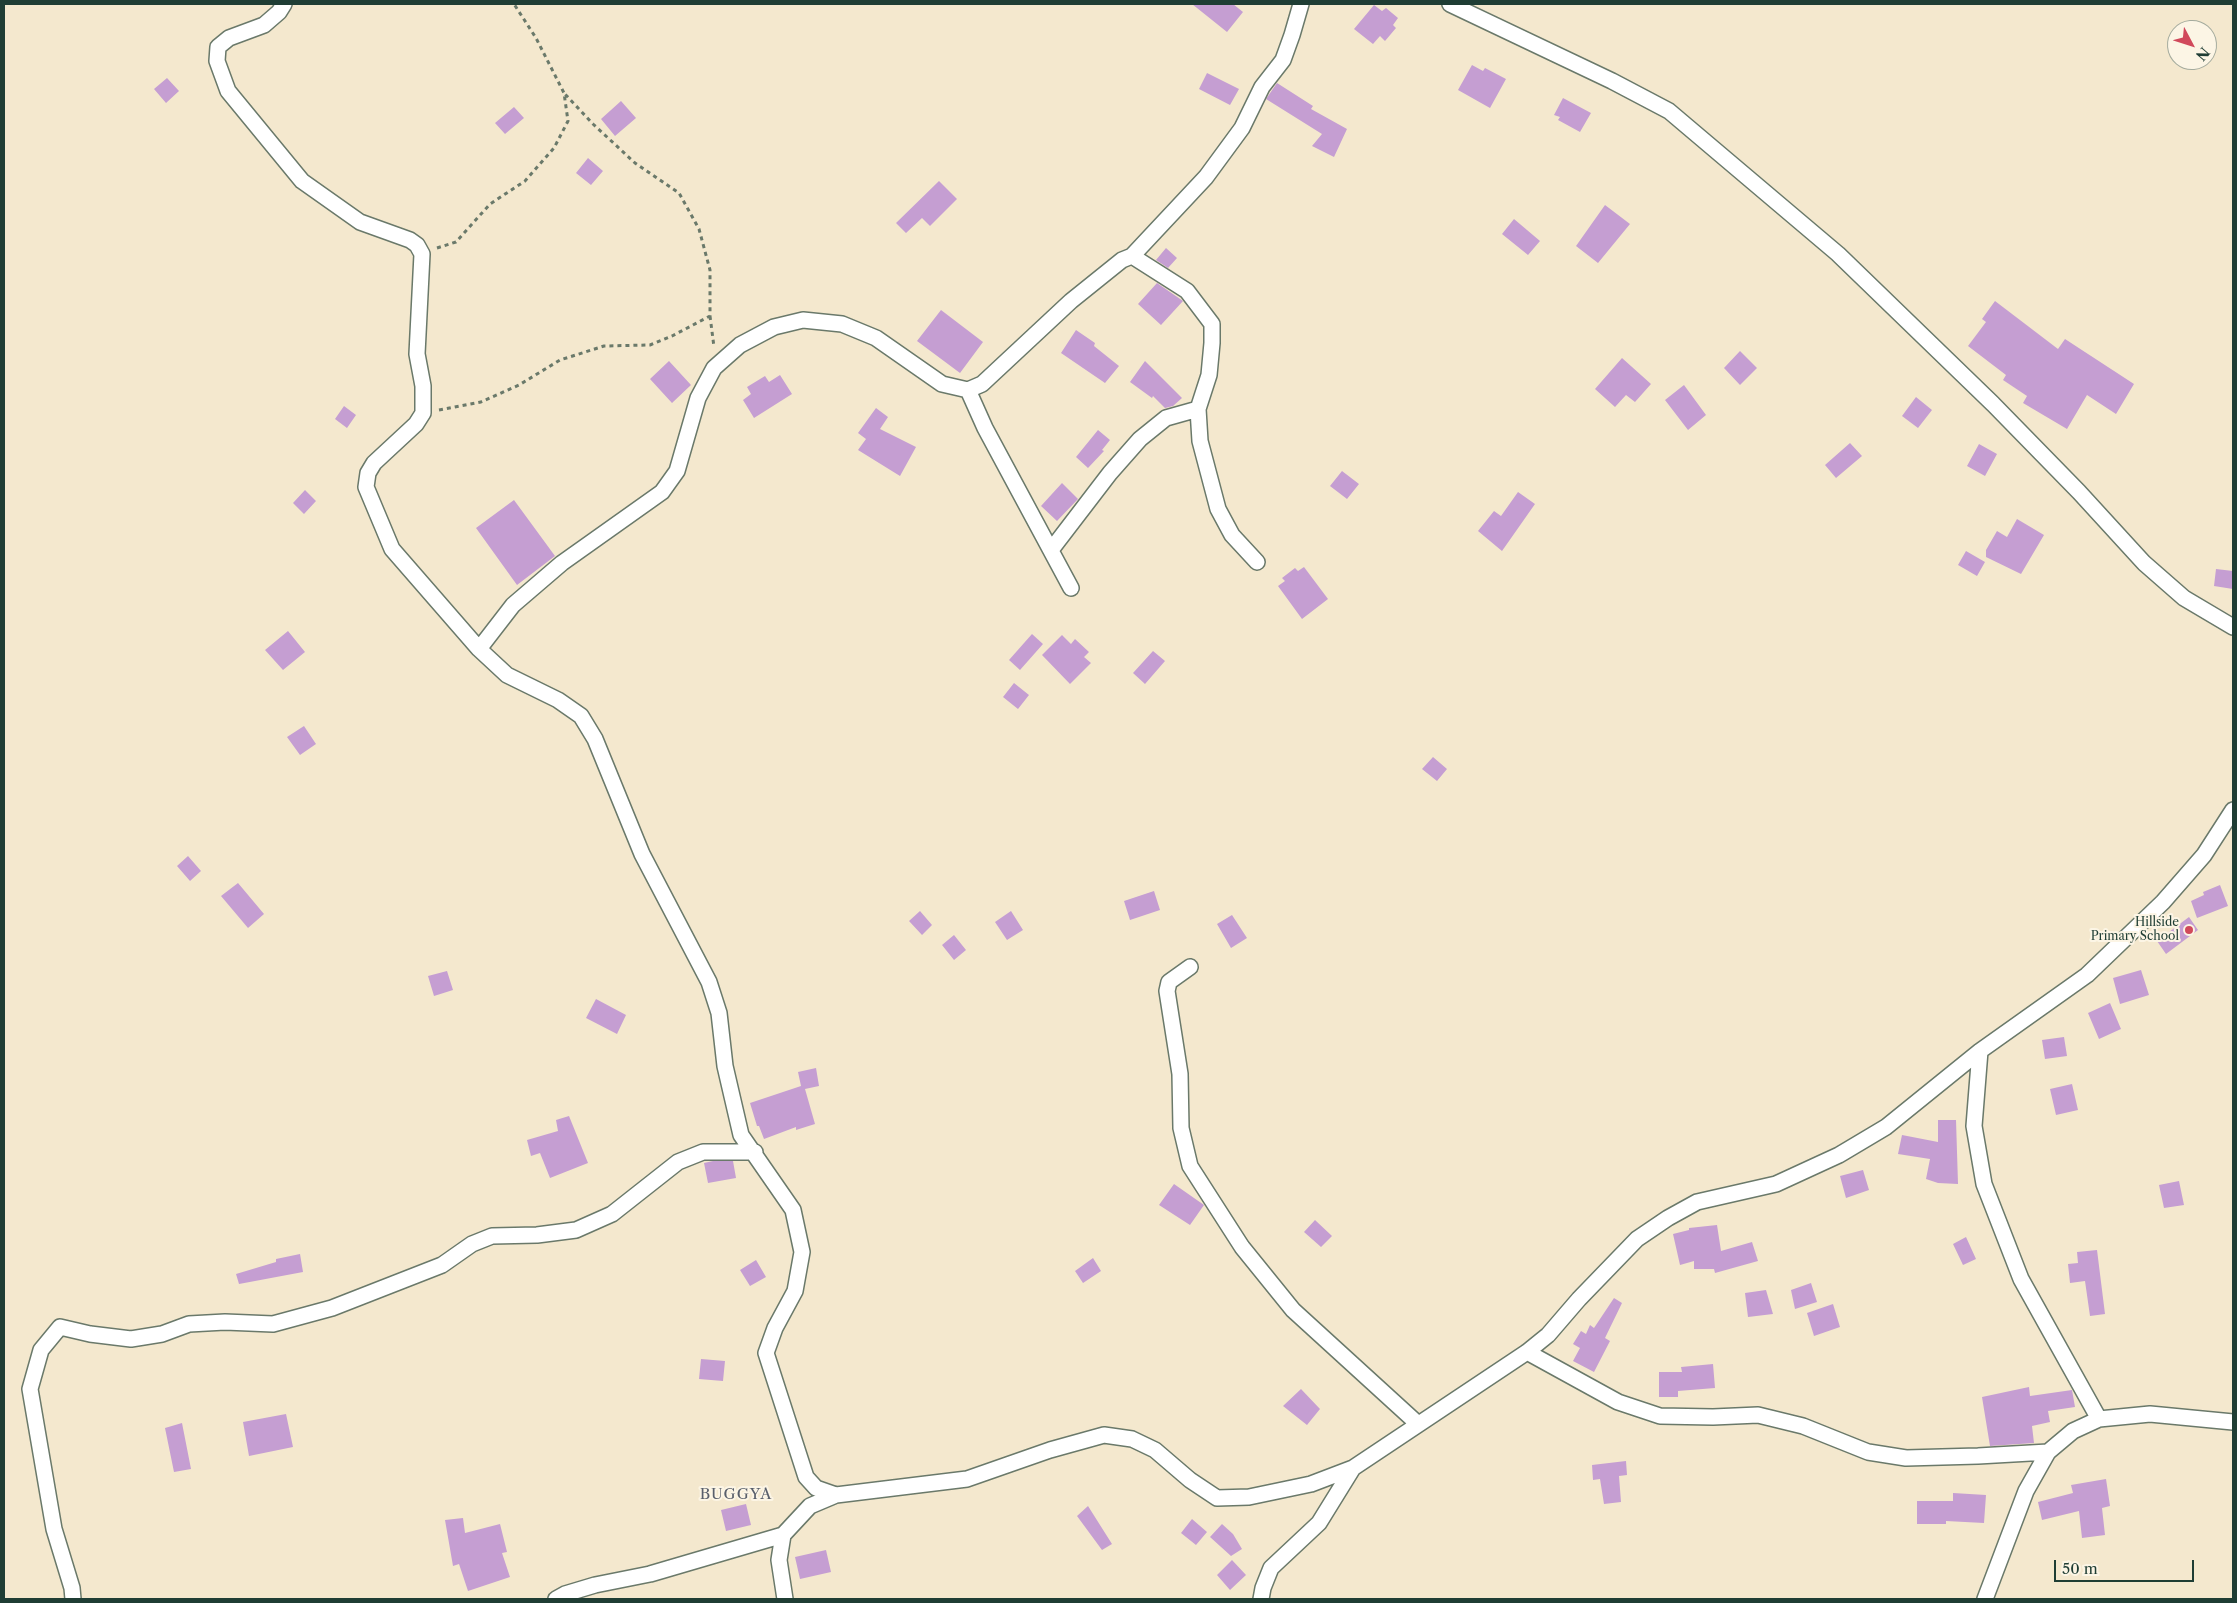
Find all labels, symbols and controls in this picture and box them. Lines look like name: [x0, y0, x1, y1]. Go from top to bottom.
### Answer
north arrow: [2167, 20, 2217, 70]
text: N: [2192, 44, 2214, 64]
place label: Hillside Primary School: [2091, 916, 2179, 944]
marker: Hillside Primary School: [2183, 924, 2195, 936]
district label: BUGGYA: [699, 1486, 773, 1504]
scale bar: [2057, 1550, 2197, 1582]
text: 50 m: [2062, 1559, 2098, 1578]

